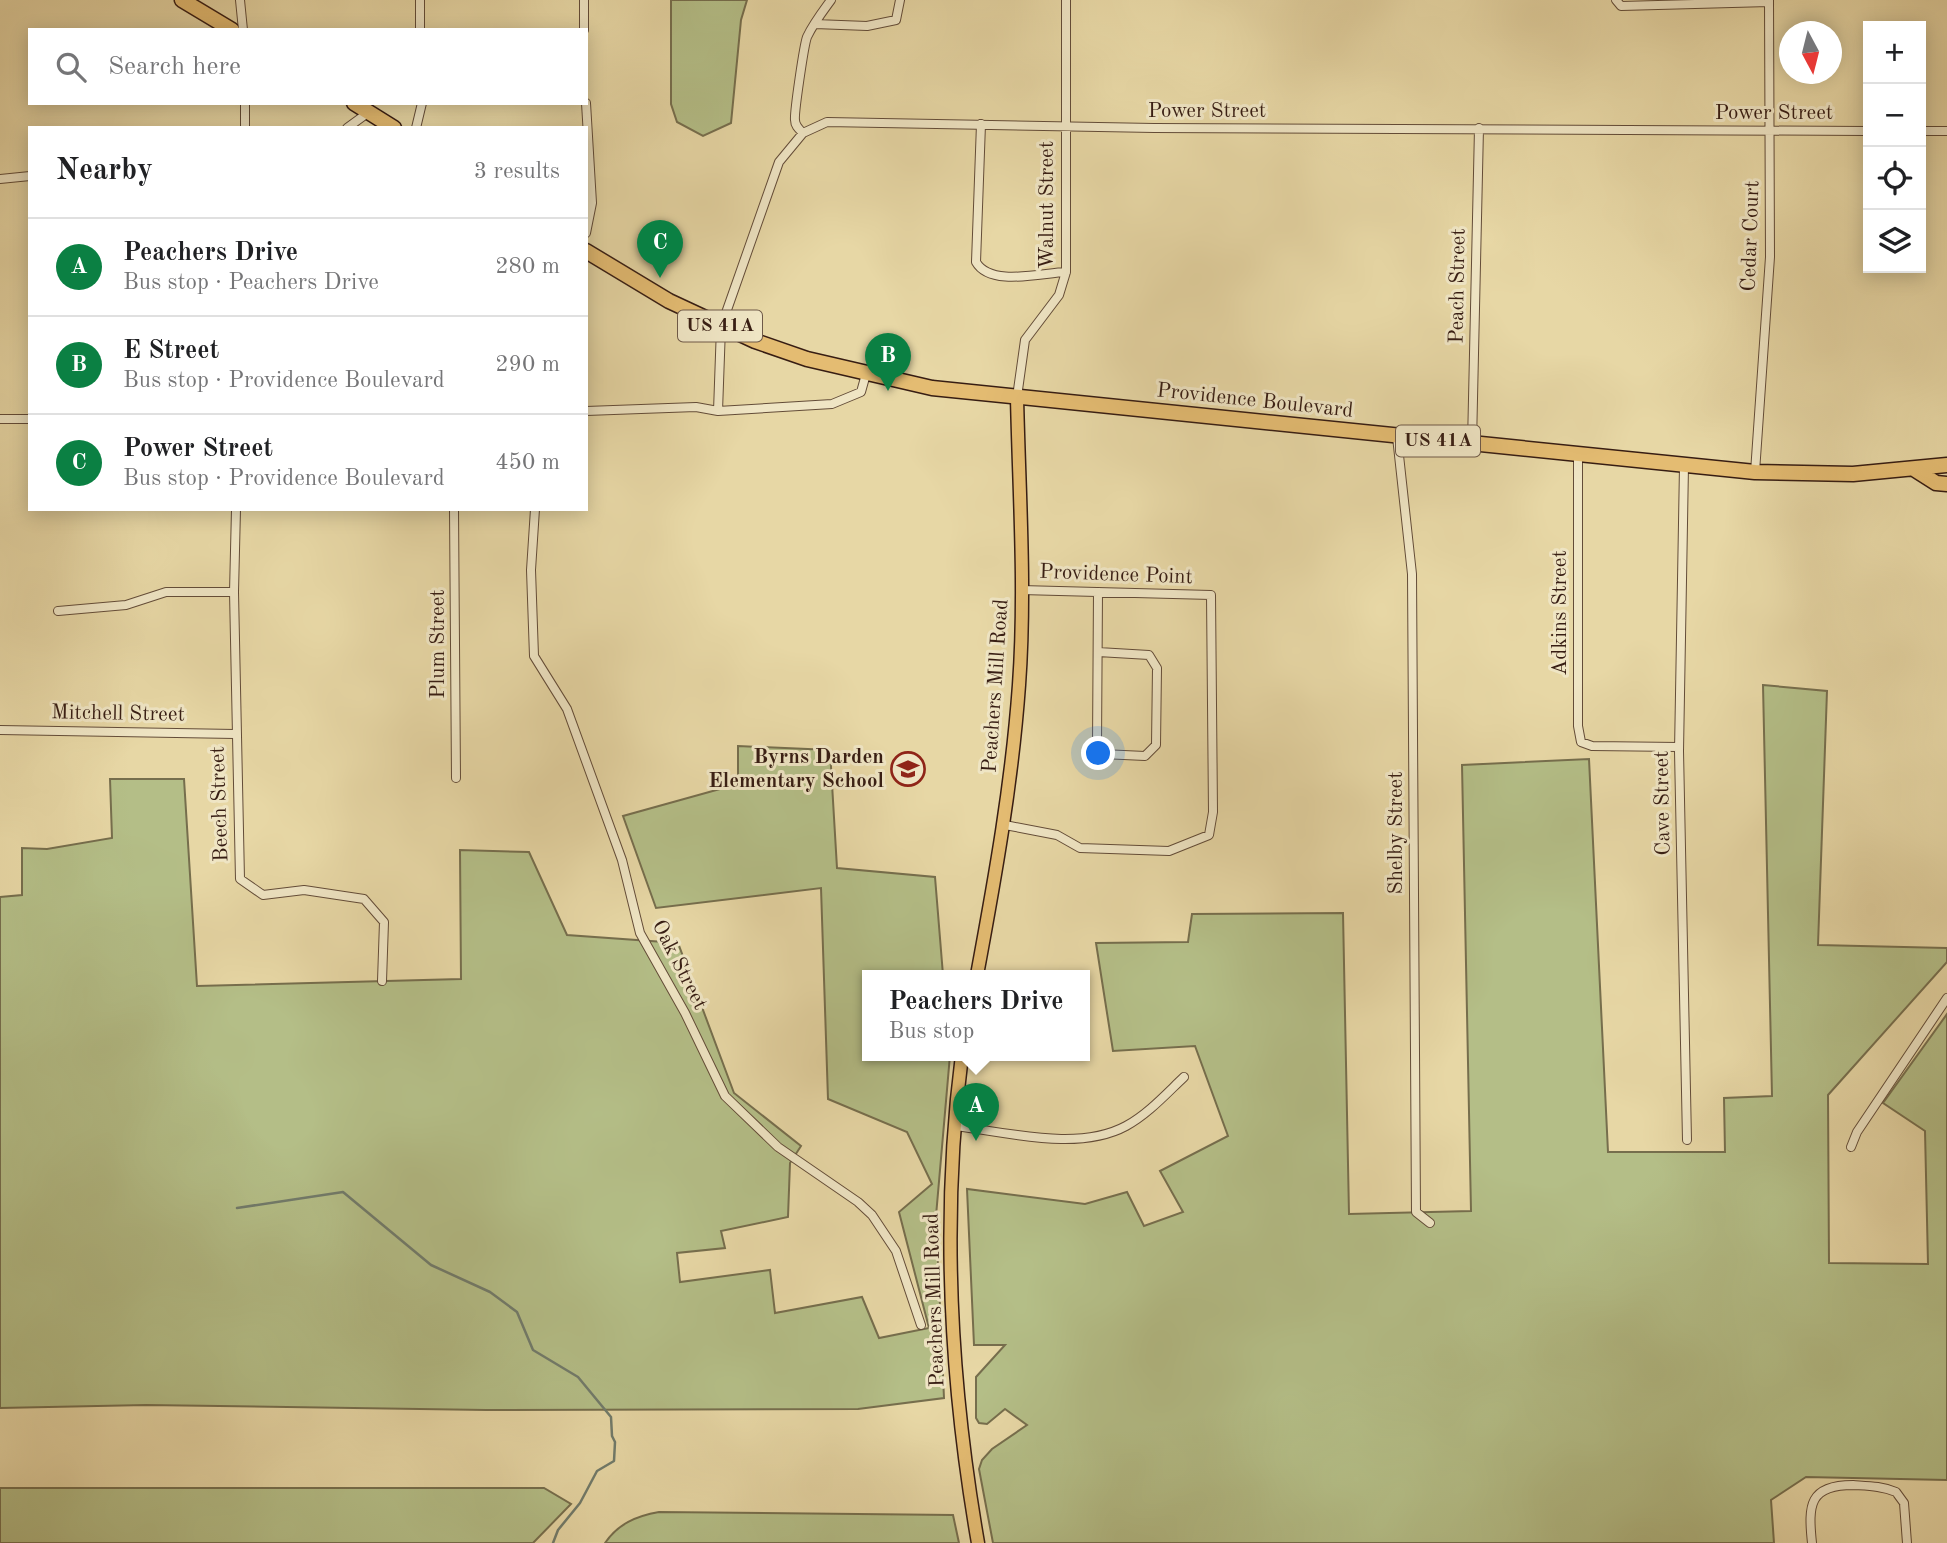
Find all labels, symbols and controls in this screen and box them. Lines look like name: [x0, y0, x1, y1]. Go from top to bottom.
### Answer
north arrow: [1779, 21, 1842, 84]
map controls: [1863, 21, 1926, 273]
button: +: [1863, 21, 1926, 84]
search box: [28, 28, 588, 105]
icon: search: [52, 48, 90, 86]
text: Search here: [108, 54, 241, 80]
button: −: [1863, 84, 1926, 147]
street label: Power Street: [1148, 101, 1266, 122]
street label: Power Street: [1715, 103, 1833, 124]
street label: Walnut Street: [1037, 141, 1058, 269]
button: locate: [1863, 147, 1926, 210]
text: Nearby: [56, 156, 153, 186]
text: 3 results: [474, 160, 560, 183]
street label: Cedar Court: [1739, 180, 1763, 292]
button: layers: [1863, 210, 1926, 273]
pin: C: [637, 220, 683, 278]
street label: Peach Street: [1446, 228, 1470, 344]
text: Peachers Drive: [123, 240, 298, 266]
text: A: [70, 255, 88, 278]
text: 280 m: [495, 255, 560, 278]
text: Bus stop · Peachers Drive: [123, 271, 379, 294]
road number: US 41A: [678, 310, 762, 342]
pin: B: [865, 333, 911, 391]
text: E Street: [123, 338, 219, 364]
text: B: [71, 353, 87, 376]
text: 290 m: [495, 353, 560, 376]
text: Bus stop · Providence Boulevard: [123, 369, 445, 392]
street label: Providence Boulevard: [1156, 380, 1354, 422]
road number: US 41A: [1396, 426, 1480, 456]
text: Power Street: [123, 436, 273, 462]
text: C: [71, 451, 87, 474]
text: 450 m: [495, 451, 560, 474]
text: Bus stop · Providence Boulevard: [123, 467, 445, 490]
street label: Adkins Street: [1550, 550, 1571, 676]
street label: Providence Point: [1039, 562, 1193, 588]
street label: Plum Street: [428, 589, 449, 699]
street label: Peachers Mill Road: [979, 598, 1013, 774]
street label: Mitchell Street: [51, 702, 185, 726]
your location: [1081, 736, 1115, 770]
street label: Beech Street: [207, 746, 233, 862]
place label: Byrns Darden Elementary School: [708, 747, 884, 792]
school or university icon: Byrns Darden Elementary School: [889, 750, 927, 788]
street label: Cave Street: [1652, 750, 1674, 856]
street label: Shelby Street: [1386, 771, 1407, 895]
street label: Oak Street: [648, 917, 710, 1013]
popup: [862, 970, 1090, 1061]
text: Peachers Drive: [888, 989, 1064, 1015]
text: Bus stop: [888, 1020, 974, 1043]
pin: A: [953, 1083, 999, 1141]
street label: Peachers Mill Road: [921, 1212, 949, 1387]

